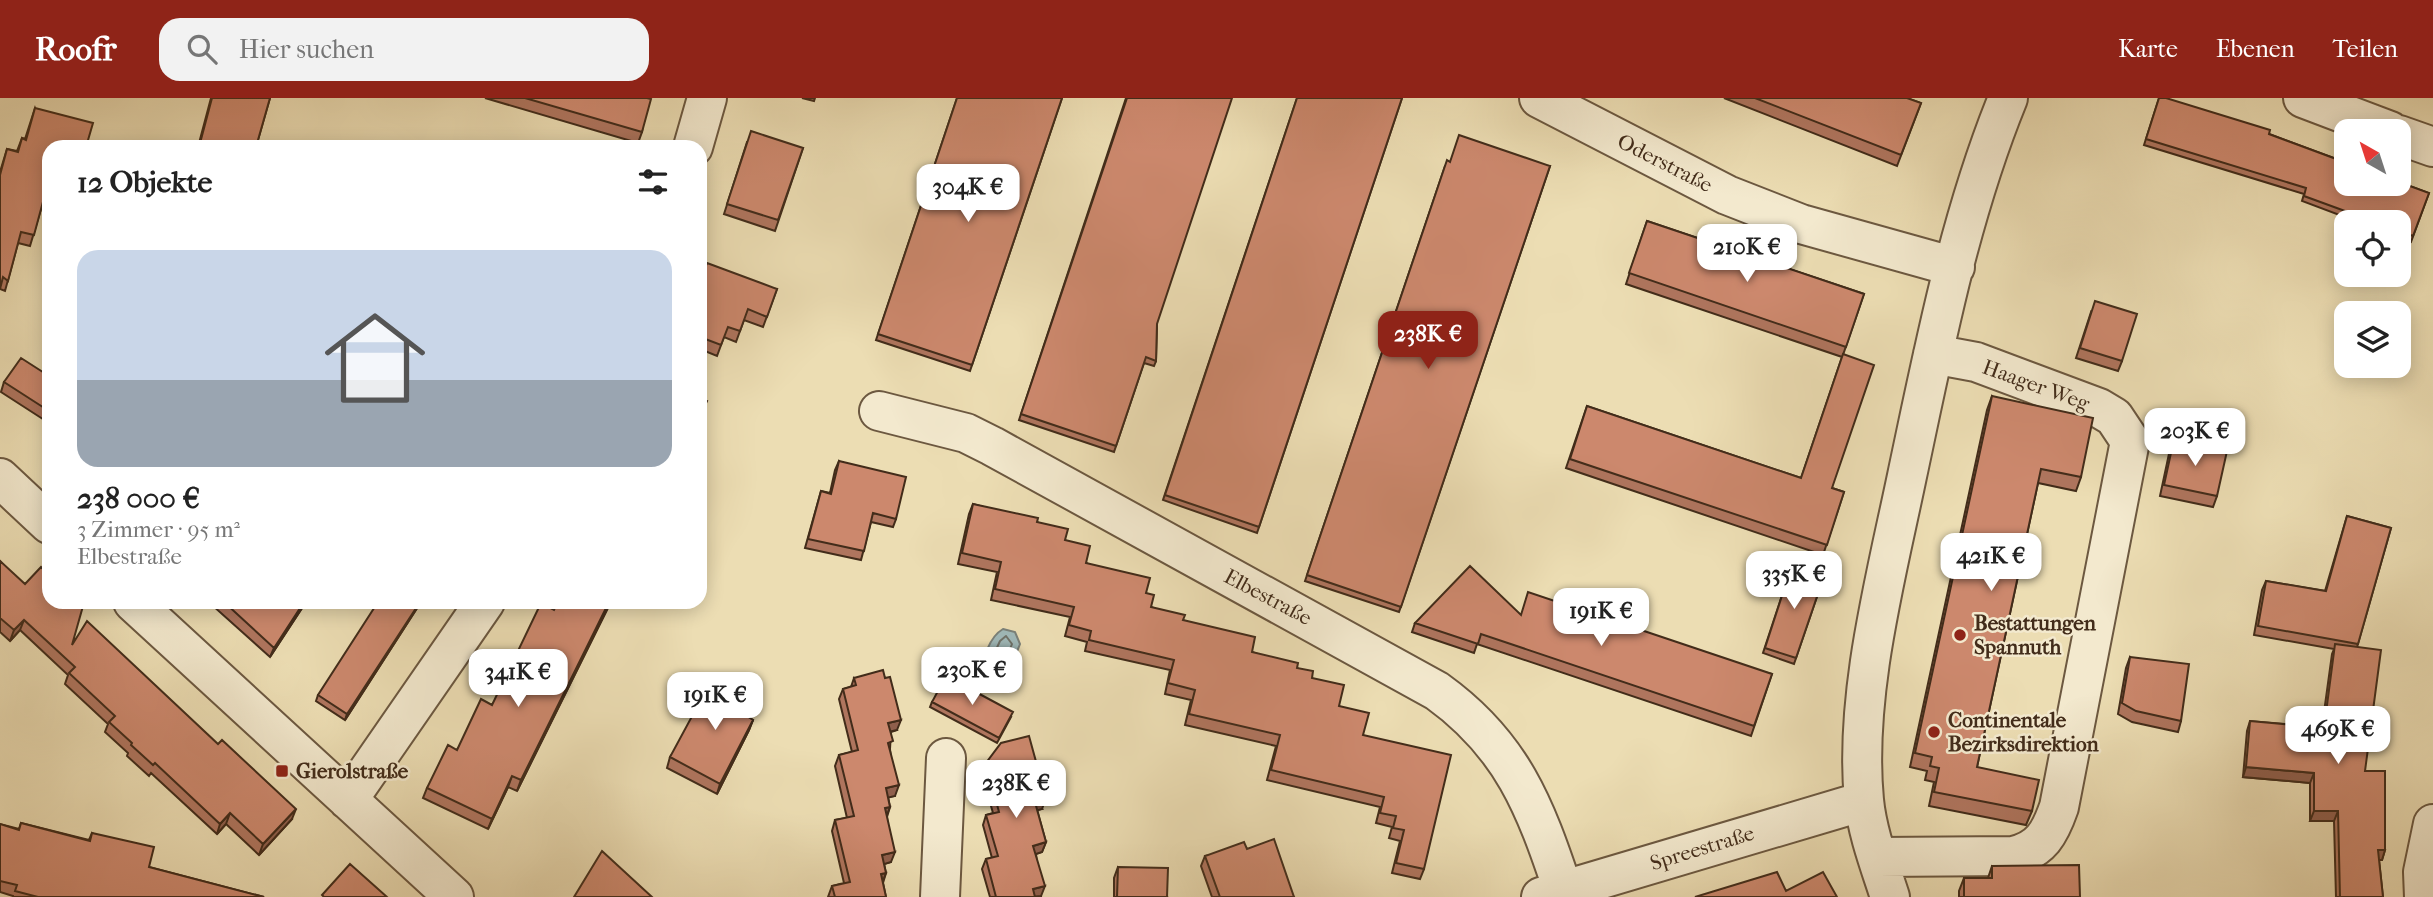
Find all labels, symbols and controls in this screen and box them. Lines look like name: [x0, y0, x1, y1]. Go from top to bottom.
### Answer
search box: [159, 18, 649, 81]
text: Roofr: [35, 30, 117, 69]
icon: search: [183, 30, 221, 68]
text: Hier suchen: [239, 34, 374, 65]
text: Karte: [2118, 35, 2178, 63]
text: Ebenen: [2216, 35, 2295, 63]
text: Teilen: [2333, 35, 2398, 63]
north arrow: [2334, 119, 2412, 196]
map controls: [2334, 119, 2411, 378]
street label: Oderstraße: [1614, 129, 1716, 197]
icon: filters: [634, 163, 672, 201]
pin: 304K €: [911, 164, 1025, 224]
text: 12 Objekte: [77, 165, 212, 200]
text: 304K €: [933, 173, 1003, 200]
button: locate: [2334, 210, 2411, 287]
pin: 210K €: [1690, 225, 1804, 284]
text: 210K €: [1713, 233, 1781, 260]
icon: home: [312, 295, 438, 421]
button: layers: [2334, 301, 2411, 378]
pin: 238K €: [1371, 312, 1485, 371]
text: 238K €: [1394, 320, 1462, 347]
street label: Haager Weg: [1979, 355, 2093, 416]
pin: 203K €: [2138, 408, 2252, 468]
text: 203K €: [2160, 417, 2230, 444]
text: 238 000 €: [77, 481, 200, 516]
text: 3 Zimmer · 95 m²: [77, 516, 240, 543]
pin: 421K €: [1934, 533, 2048, 593]
text: 421K €: [1957, 542, 2025, 569]
text: Elbestraße: [77, 543, 182, 570]
pin: 335K €: [1737, 552, 1851, 611]
text: 335K €: [1762, 560, 1826, 587]
street label: Elbestraße: [1220, 564, 1316, 630]
pin: 191K €: [1544, 588, 1658, 648]
text: 191K €: [1569, 597, 1633, 624]
place label: Bestattungen Spannuth: [1974, 611, 2097, 659]
marker: Bestattungen Spannuth: [1952, 627, 1968, 643]
pin: 230K €: [915, 648, 1029, 707]
pin: 341K €: [461, 650, 575, 709]
text: 230K €: [937, 656, 1007, 683]
text: 341K €: [485, 658, 551, 685]
pin: 191K €: [658, 672, 772, 732]
text: 191K €: [683, 681, 747, 708]
pin: 469K €: [2281, 706, 2395, 766]
place label: Continentale Bezirksdirektion: [1948, 708, 2099, 756]
text: 469K €: [2301, 715, 2375, 742]
marker: Continentale Bezirksdirektion: [1926, 724, 1942, 740]
place label: Gierolstraße: [296, 759, 409, 783]
pin: 238K €: [959, 760, 1073, 820]
marker: Gierolstraße: [274, 763, 290, 779]
text: 238K €: [982, 769, 1050, 796]
street label: Spreestraße: [1647, 821, 1757, 875]

